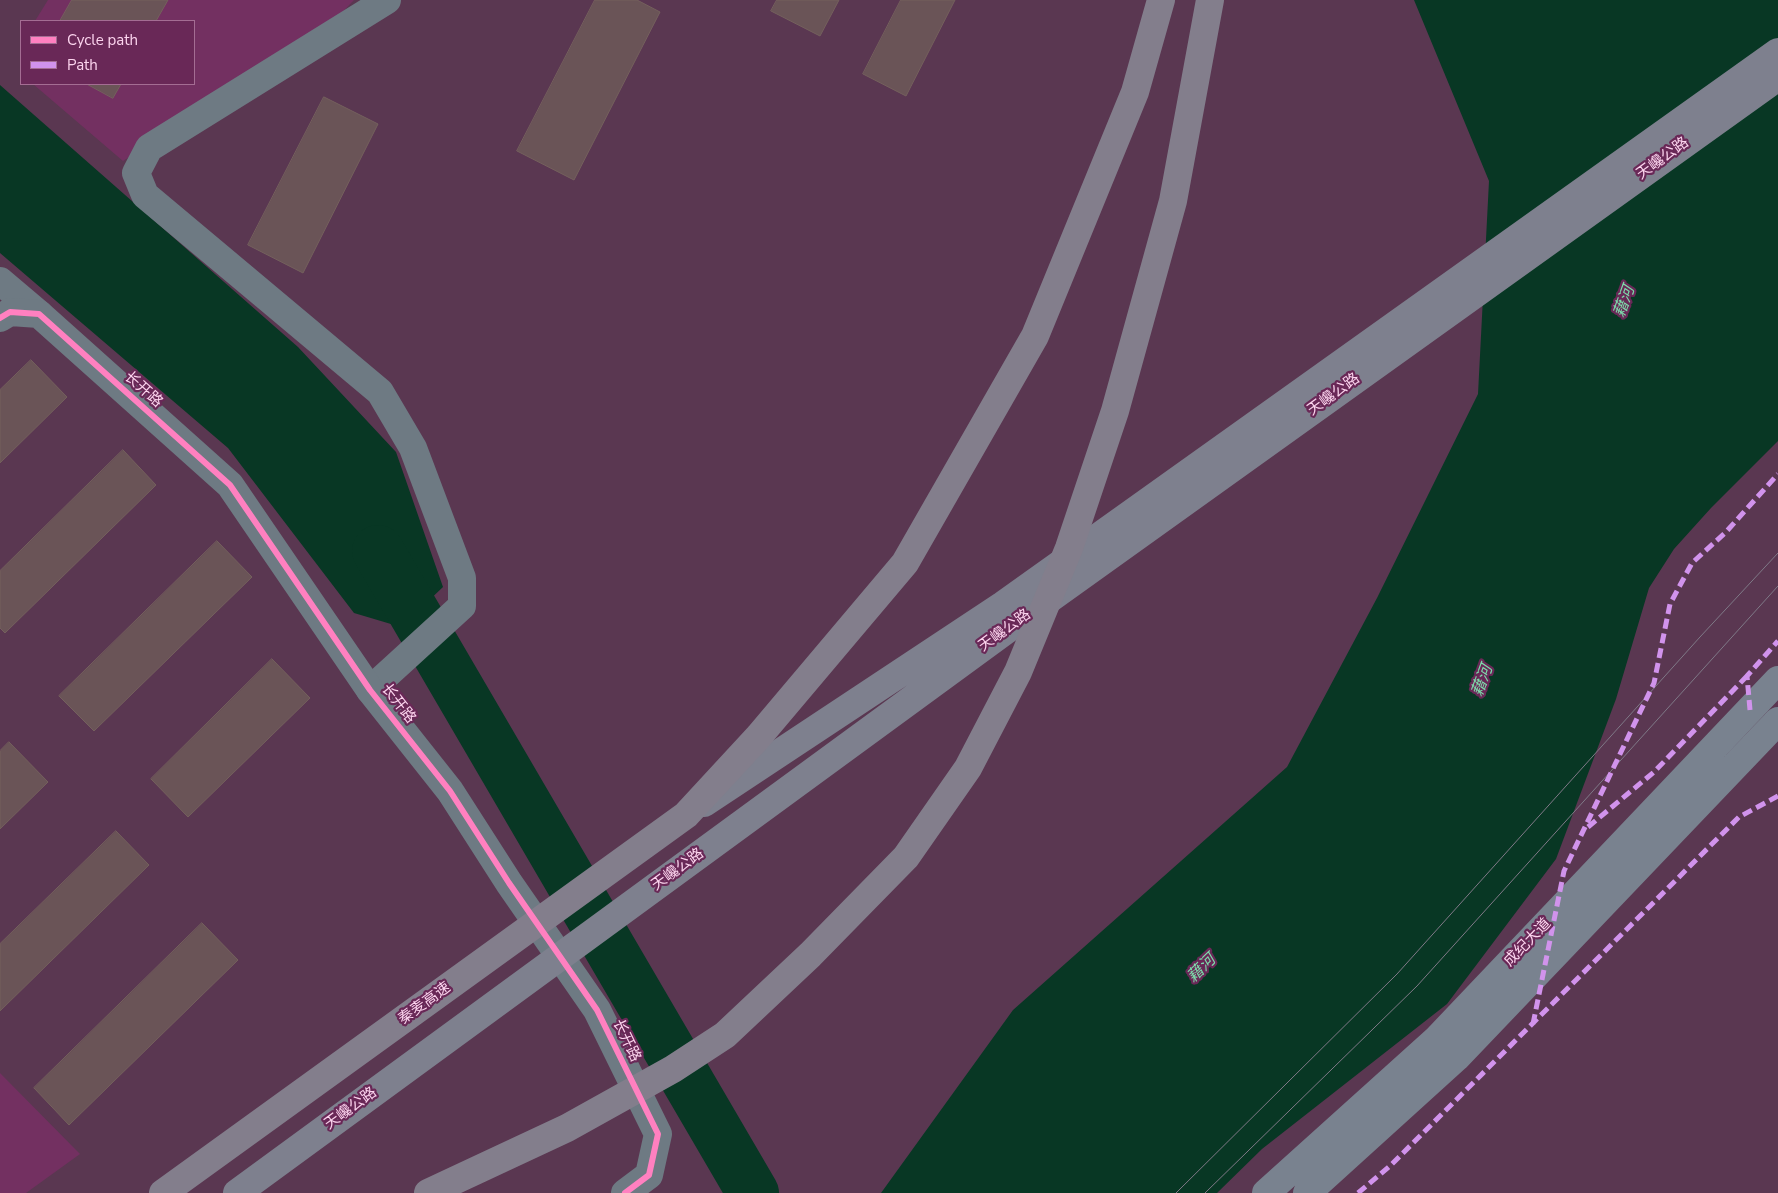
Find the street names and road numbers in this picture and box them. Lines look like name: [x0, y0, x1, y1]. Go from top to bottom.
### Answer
street label: 天巉公路: [1633, 134, 1693, 184]
street label: 长开路: [120, 368, 166, 412]
street label: 天巉公路: [1304, 370, 1364, 420]
street label: 天巉公路: [975, 606, 1035, 656]
street label: 长开路: [377, 681, 419, 727]
street label: 天巉公路: [648, 845, 708, 895]
street label: 成纪大道: [1501, 915, 1555, 971]
street label: 秦麦高速: [395, 979, 455, 1029]
street label: 长开路: [608, 1017, 644, 1065]
street label: 天巉公路: [321, 1084, 381, 1134]

